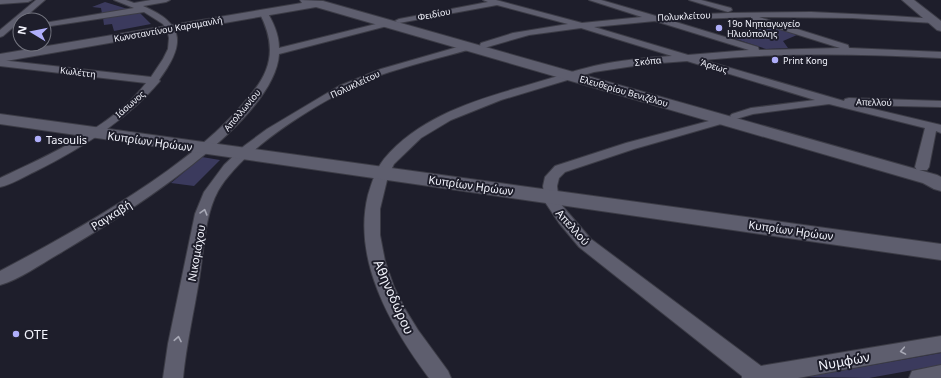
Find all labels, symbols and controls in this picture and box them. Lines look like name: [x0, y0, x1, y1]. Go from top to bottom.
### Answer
street label: Φειδίου: [416, 4, 452, 24]
street label: Πολυκλείτου: [657, 8, 711, 24]
north arrow: [12, 12, 52, 52]
street label: Κωνσταντίνου Καραμανλή: [113, 13, 223, 45]
place label: 19ο Νηπιαγωγείο Ηλιούπολης: [727, 17, 800, 40]
marker: 19ο Νηπιαγωγείο Ηλιούπολης: [714, 23, 724, 33]
text: N: [13, 24, 30, 36]
street label: Σκόπα: [634, 53, 662, 69]
place label: Print Kong: [783, 54, 828, 67]
marker: Print Kong: [770, 55, 780, 65]
street label: Άρεως: [699, 56, 730, 76]
street label: Κωλέττη: [59, 63, 97, 81]
street label: Πολυκλείτου: [328, 67, 382, 101]
street label: Ελευθερίου Βενιζέλου: [578, 72, 670, 110]
street label: Απολλωνίου: [221, 86, 263, 134]
street label: Ιάσωνος: [112, 87, 148, 120]
street label: Απελλού: [856, 95, 892, 109]
street label: Κυπρίων Ηρώων: [107, 128, 194, 154]
place label: Tasoulis: [46, 132, 87, 147]
marker: Tasoulis: [33, 134, 43, 144]
street label: Κυπρίων Ηρώων: [428, 172, 515, 198]
street label: Ραγκαβή: [88, 197, 134, 233]
street label: Απελλού: [553, 206, 593, 248]
one-way arrow: [199, 209, 208, 216]
street label: Κυπρίων Ηρώων: [748, 217, 835, 243]
street label: Νικομάχου: [184, 223, 208, 283]
street label: Αθηνοδώρου: [370, 257, 418, 337]
place label: ΟΤΕ: [24, 325, 48, 343]
marker: ΟΤΕ: [11, 329, 21, 339]
one-way arrow: [173, 336, 182, 342]
one-way arrow: [899, 346, 906, 355]
street label: Νυμφών: [817, 348, 871, 374]

